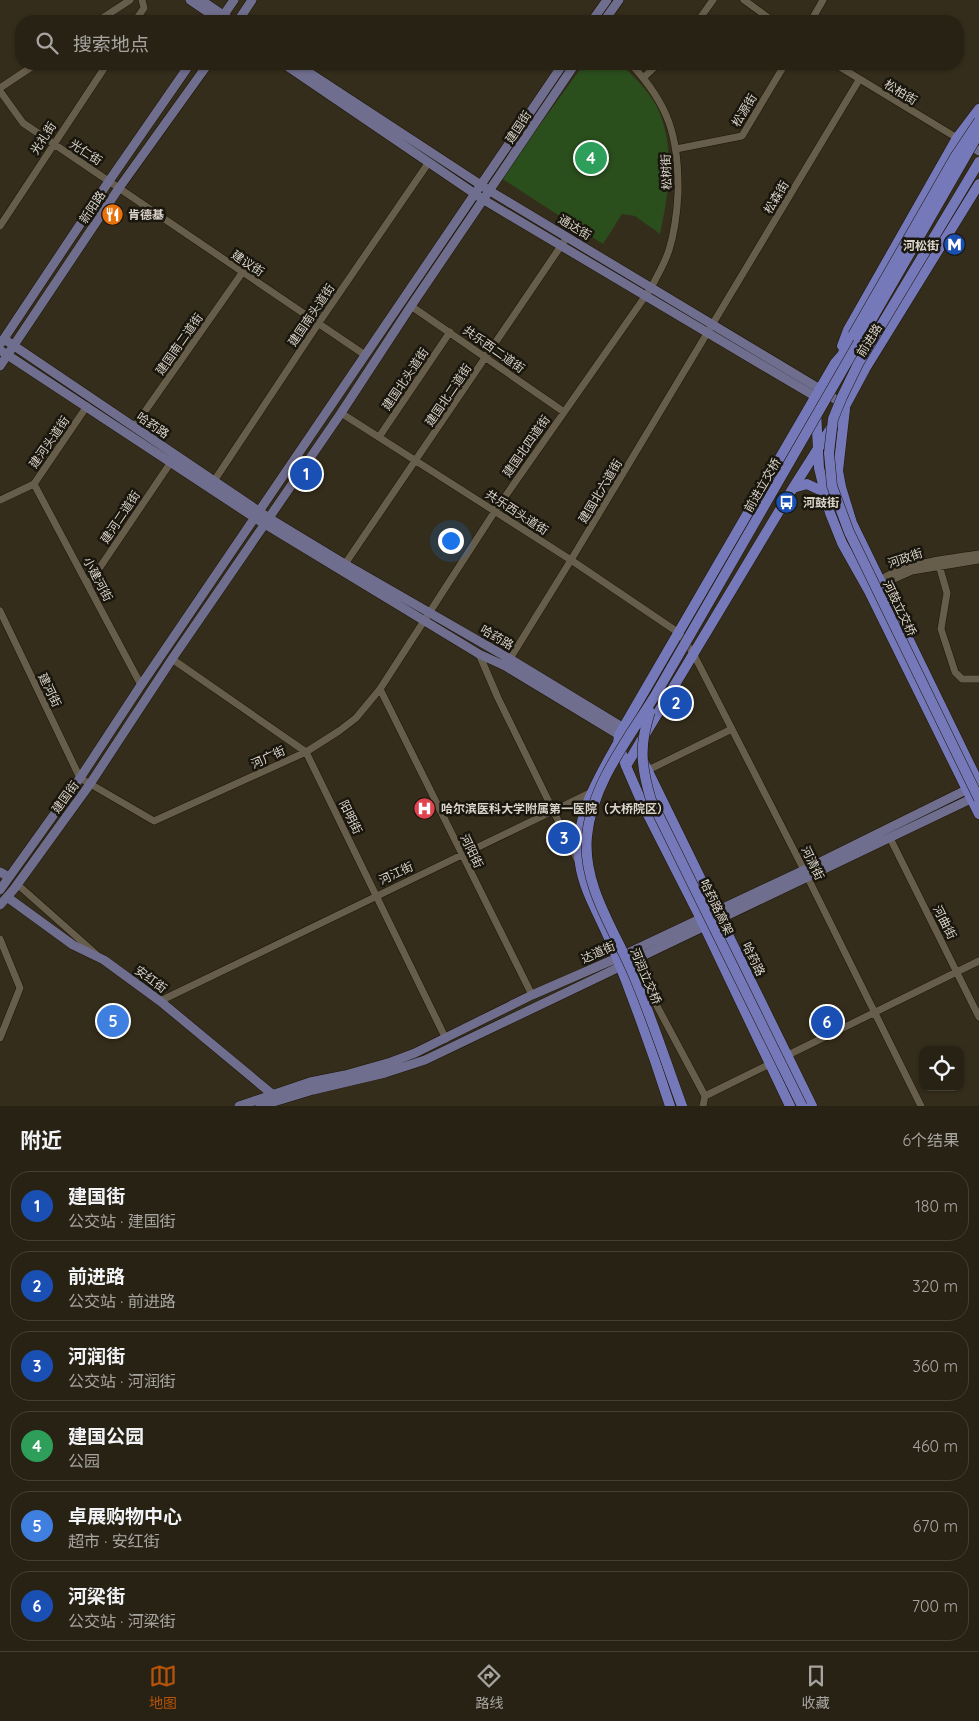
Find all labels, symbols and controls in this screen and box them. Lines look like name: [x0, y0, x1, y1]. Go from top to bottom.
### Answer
search box: [15, 15, 964, 70]
icon: search: [33, 29, 61, 57]
text: 搜索地点: [73, 32, 149, 56]
street label: 松柏街: [882, 76, 920, 108]
street label: 松源街: [728, 91, 760, 129]
street label: 建国街: [502, 108, 534, 146]
street label: 光礼街: [27, 119, 59, 157]
street label: 光仁街: [67, 136, 105, 168]
pin: 4: [575, 139, 607, 177]
street label: 松树街: [658, 154, 674, 190]
street label: 松森街: [760, 178, 792, 216]
street label: 新阳路: [76, 188, 108, 226]
restaurant icon: 肯德基: [100, 202, 124, 226]
place label: 肯德基: [128, 207, 164, 222]
street label: 通达街: [556, 211, 594, 243]
metro station icon: 河松街: [943, 233, 967, 257]
place label: 河松街: [903, 238, 939, 253]
street label: 建议街: [229, 247, 267, 279]
street label: 建国南头道街: [285, 281, 337, 349]
street label: 建国南二道街: [152, 310, 206, 378]
street label: 前进路: [853, 321, 885, 359]
street label: 共乐西二道街: [460, 322, 528, 376]
street label: 建国北头道街: [379, 345, 431, 413]
street label: 建国北二道街: [422, 361, 474, 429]
street label: 哈药路: [134, 409, 172, 441]
street label: 建国北四道街: [499, 412, 553, 480]
street label: 建河头道街: [26, 413, 72, 471]
pin: 1: [290, 455, 322, 493]
street label: 前进立交桥: [741, 455, 783, 515]
street label: 建国北六道街: [575, 456, 625, 526]
street label: 共乐西头道街: [483, 486, 551, 538]
street label: 建河二道街: [97, 488, 143, 546]
bus stop icon: 河鼓街: [775, 490, 799, 514]
place label: 河鼓街: [803, 495, 839, 510]
your location: [438, 528, 464, 554]
street label: 河政街: [886, 545, 924, 571]
street label: 小建河街: [80, 554, 116, 604]
street label: 河鼓立交桥: [880, 578, 920, 638]
street label: 哈药路: [478, 622, 516, 652]
street label: 建河街: [35, 671, 65, 709]
pin: 2: [660, 684, 692, 722]
street label: 河广街: [249, 743, 287, 771]
street label: 建国街: [48, 778, 82, 816]
hospital icon: 哈尔滨医科大学附属第一医院（大桥院区）: [413, 796, 437, 820]
street label: 阳明街: [336, 798, 366, 836]
place label: 哈尔滨医科大学附属第一医院（大桥院区）: [441, 801, 669, 816]
pin: 3: [548, 819, 580, 857]
street label: 河阳街: [457, 832, 487, 870]
street label: 河清街: [798, 844, 828, 882]
street label: 河江街: [377, 859, 415, 887]
street label: 哈药路高架: [697, 877, 737, 937]
street label: 河曲街: [930, 903, 960, 941]
street label: 达道街: [578, 938, 618, 966]
street label: 哈药路: [739, 940, 769, 978]
street label: 河润立交桥: [627, 945, 665, 1007]
street label: 安红街: [132, 962, 170, 996]
pin: 5: [97, 1002, 129, 1040]
pin: 6: [811, 1003, 843, 1041]
map controls: [919, 1046, 964, 1091]
button: locate: [919, 1046, 964, 1091]
text: 附近: [20, 1127, 62, 1153]
text: 6个结果: [902, 1130, 959, 1150]
text: 建国街: [68, 1184, 125, 1208]
text: 1: [34, 1196, 40, 1216]
text: 180 m: [915, 1196, 958, 1216]
text: 公交站 · 建国街: [68, 1211, 176, 1231]
text: 前进路: [68, 1264, 125, 1288]
text: 2: [32, 1276, 42, 1296]
text: 320 m: [912, 1276, 958, 1296]
text: 公交站 · 前进路: [68, 1291, 176, 1311]
text: 河润街: [68, 1344, 125, 1368]
text: 3: [33, 1356, 41, 1376]
text: 360 m: [913, 1356, 958, 1376]
text: 公交站 · 河润街: [68, 1371, 176, 1391]
text: 建国公园: [68, 1424, 144, 1448]
text: 4: [32, 1436, 42, 1456]
text: 460 m: [912, 1436, 958, 1456]
text: 公园: [68, 1451, 100, 1471]
text: 卓展购物中心: [68, 1504, 182, 1528]
text: 5: [32, 1516, 42, 1536]
text: 670 m: [913, 1516, 958, 1536]
text: 超市 · 安红街: [68, 1531, 160, 1551]
text: 河梁街: [68, 1584, 125, 1608]
text: 6: [33, 1596, 41, 1616]
text: 700 m: [912, 1596, 958, 1616]
text: 公交站 · 河梁街: [68, 1611, 176, 1631]
tab: 地图: [149, 1662, 177, 1712]
tab: 路线: [475, 1662, 503, 1712]
tab: 收藏: [802, 1662, 830, 1712]

